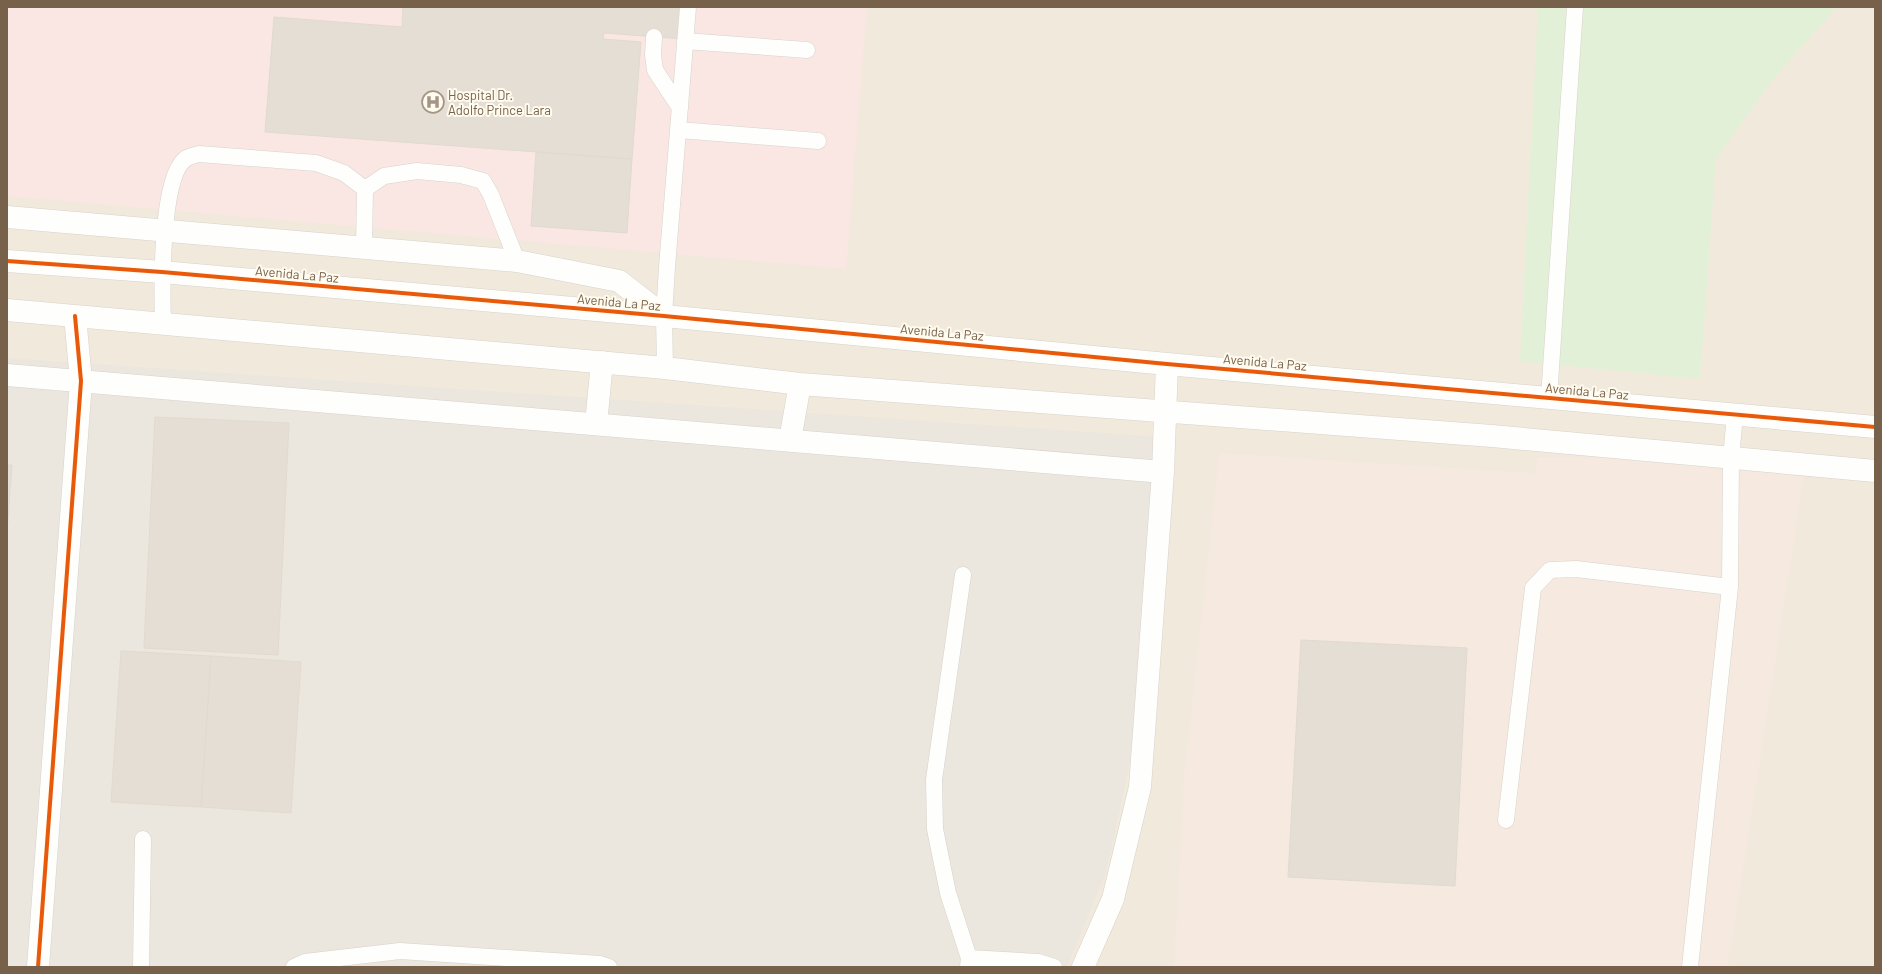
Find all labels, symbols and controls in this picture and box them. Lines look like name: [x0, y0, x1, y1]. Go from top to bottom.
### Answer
place label: Hospital Dr. Adolfo Prince Lara: [448, 87, 551, 118]
hospital icon: Hospital Dr. Adolfo Prince Lara: [420, 89, 446, 115]
street label: Avenida La Paz: [255, 262, 340, 286]
street label: Avenida La Paz: [577, 290, 662, 314]
street label: Avenida La Paz: [900, 320, 985, 344]
street label: Avenida La Paz: [1223, 350, 1308, 374]
street label: Avenida La Paz: [1545, 379, 1630, 403]

